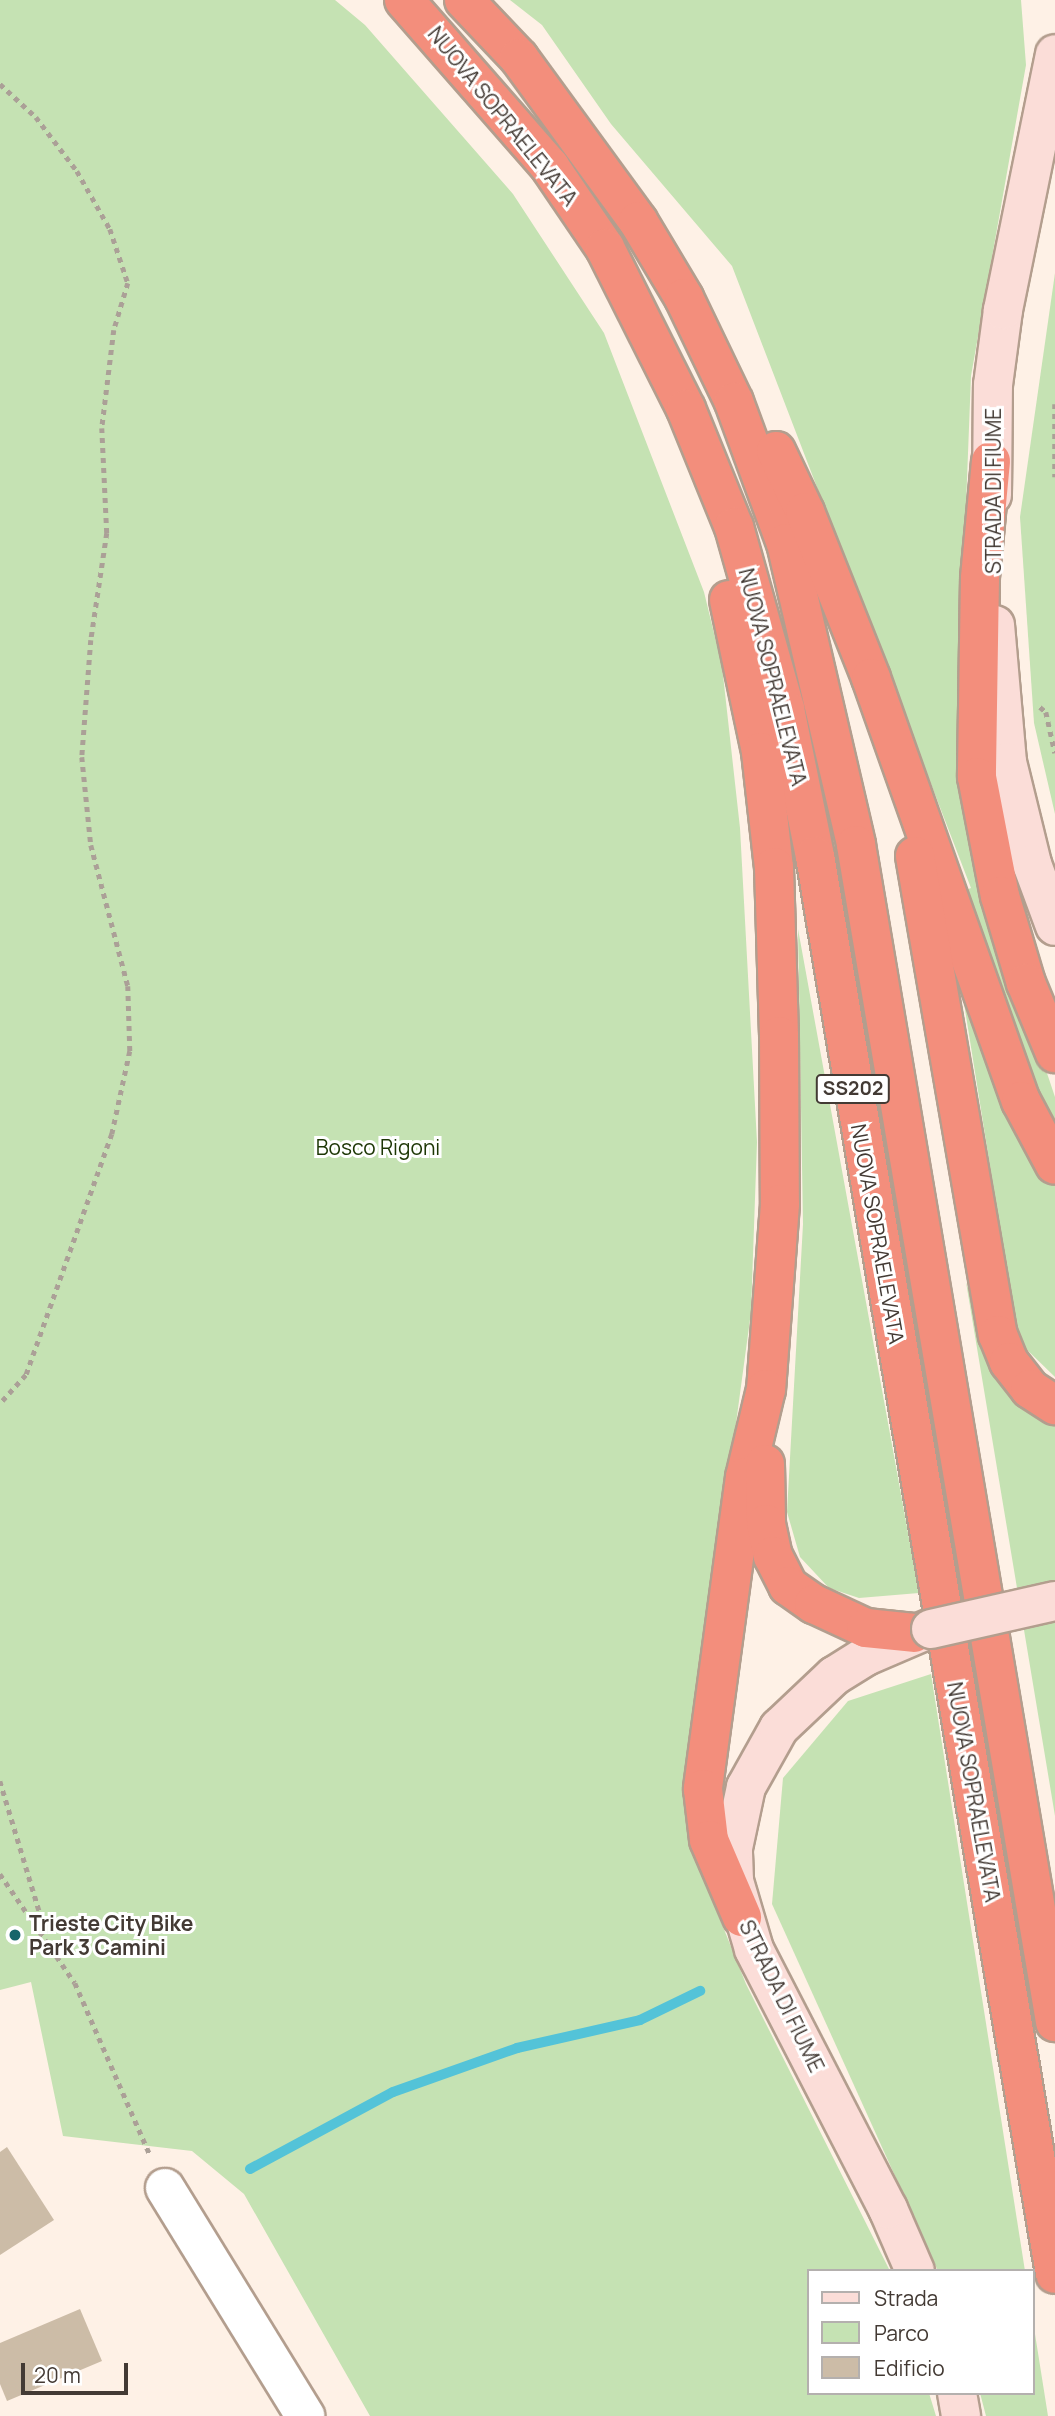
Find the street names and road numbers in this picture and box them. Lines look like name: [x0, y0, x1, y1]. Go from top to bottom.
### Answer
street label: NUOVA SOPRAELEVATA: [423, 21, 583, 211]
street label: STRADA DI FIUME: [980, 408, 1006, 574]
street label: NUOVA SOPRAELEVATA: [734, 566, 812, 788]
road number: SS202: [814, 1074, 892, 1105]
street label: NUOVA SOPRAELEVATA: [846, 1122, 910, 1346]
street label: NUOVA SOPRAELEVATA: [942, 1680, 1006, 1904]
street label: STRADA DI FIUME: [734, 1916, 830, 2076]

